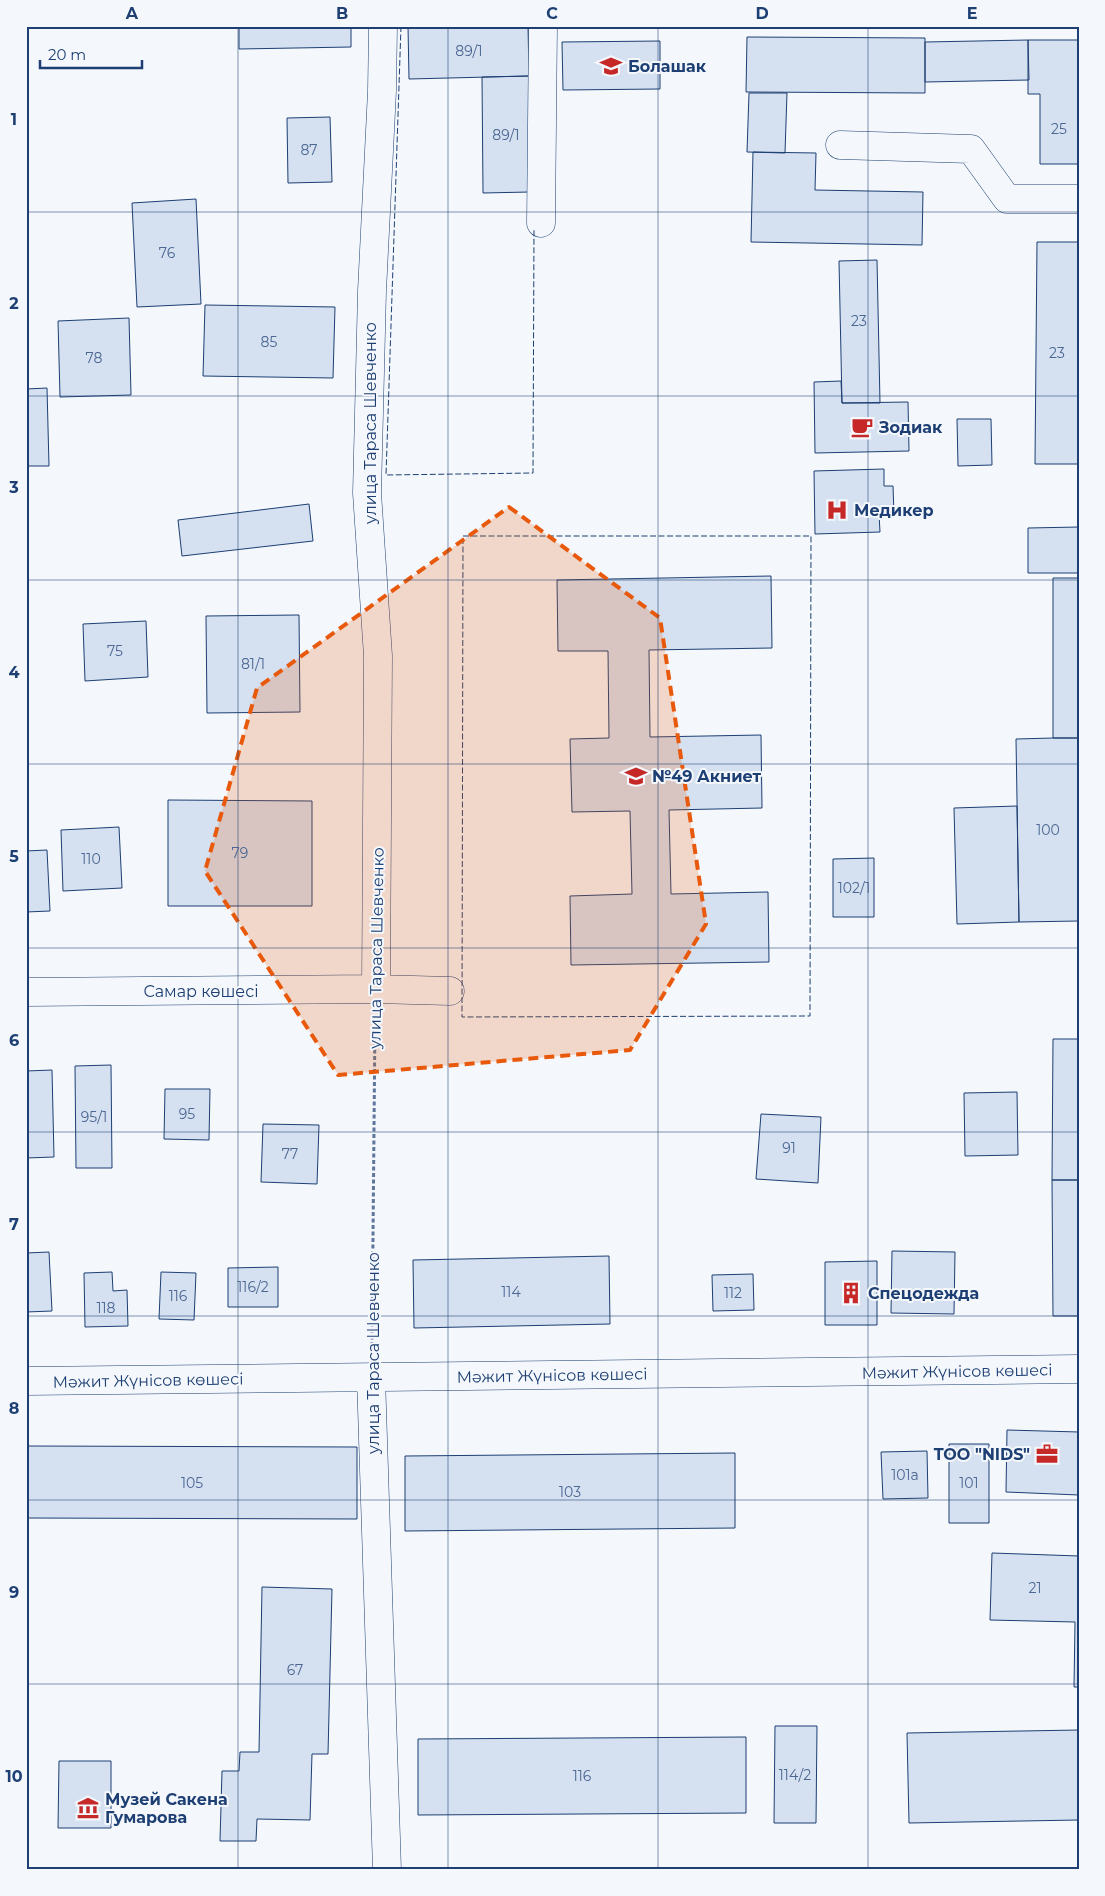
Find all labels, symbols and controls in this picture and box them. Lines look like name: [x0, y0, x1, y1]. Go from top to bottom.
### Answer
text: A: [125, 4, 139, 23]
text: B: [336, 4, 348, 23]
text: C: [546, 4, 558, 23]
text: D: [755, 4, 769, 23]
text: E: [967, 4, 977, 23]
scale bar: [40, 38, 142, 70]
house number: 89/1: [455, 42, 483, 60]
text: 20 m: [48, 45, 86, 64]
school or university icon: Болашак: [598, 53, 624, 79]
place label: Болашак: [628, 57, 707, 76]
text: 1: [11, 110, 17, 129]
house number: 25: [1051, 120, 1067, 138]
house number: 89/1: [492, 126, 520, 144]
house number: 87: [300, 141, 318, 159]
house number: 76: [159, 244, 176, 262]
text: 2: [9, 294, 19, 313]
house number: 23: [851, 312, 867, 330]
street label: улица Тараса Шевченко: [361, 322, 380, 525]
house number: 85: [261, 333, 278, 351]
house number: 23: [1049, 344, 1065, 362]
house number: 78: [86, 349, 103, 367]
cafe icon: Зодиак: [849, 414, 875, 440]
place label: Зодиак: [878, 418, 943, 437]
text: 3: [8, 478, 19, 497]
hospital icon: Медикер: [824, 497, 850, 523]
place label: Медикер: [854, 501, 934, 520]
house number: 75: [107, 642, 123, 660]
house number: 81/1: [241, 655, 265, 673]
text: 4: [8, 663, 20, 682]
school or university icon: №49 Акниет: [623, 763, 649, 789]
place label: №49 Акниет: [652, 767, 761, 786]
house number: 100: [1036, 821, 1060, 839]
house number: 79: [232, 844, 248, 862]
text: 5: [9, 847, 19, 866]
street label: улица Тараса Шевченко: [365, 847, 388, 1050]
house number: 110: [81, 850, 101, 868]
house number: 102/1: [838, 879, 870, 897]
street label: Самар көшесі: [143, 982, 259, 1001]
text: 6: [9, 1031, 19, 1050]
house number: 95: [179, 1105, 195, 1123]
house number: 95/1: [81, 1108, 107, 1126]
house number: 91: [782, 1139, 796, 1157]
house number: 77: [282, 1145, 298, 1163]
text: 7: [9, 1215, 19, 1234]
street label: улица Тараса Шевченко: [364, 1252, 383, 1455]
house number: 116/2: [237, 1278, 269, 1296]
building icon: Спецодежда: [838, 1280, 864, 1306]
house number: 114: [501, 1283, 521, 1301]
house number: 112: [724, 1284, 742, 1302]
place label: Спецодежда: [868, 1284, 979, 1303]
house number: 116: [169, 1287, 188, 1305]
house number: 118: [96, 1299, 116, 1317]
street label: Мәжит Жүнісов көшесі: [861, 1360, 1053, 1383]
street label: Мәжит Жүнісов көшесі: [456, 1364, 648, 1387]
street label: Мәжит Жүнісов көшесі: [52, 1369, 244, 1392]
text: 8: [9, 1399, 19, 1418]
office icon: TOO "NIDS": [1034, 1441, 1060, 1467]
place label: TOO "NIDS": [934, 1445, 1030, 1464]
house number: 101а: [891, 1466, 919, 1484]
house number: 105: [181, 1474, 203, 1492]
house number: 101: [959, 1474, 979, 1492]
house number: 103: [559, 1483, 581, 1501]
house number: 21: [1028, 1579, 1042, 1597]
text: 9: [9, 1583, 19, 1602]
house number: 67: [287, 1661, 303, 1679]
house number: 114/2: [779, 1766, 811, 1784]
text: 10: [5, 1767, 23, 1786]
house number: 116: [573, 1767, 592, 1785]
place label: Музей Сакена Гумарова: [105, 1790, 228, 1827]
museum icon: Музей Сакена Гумарова: [75, 1795, 101, 1821]

